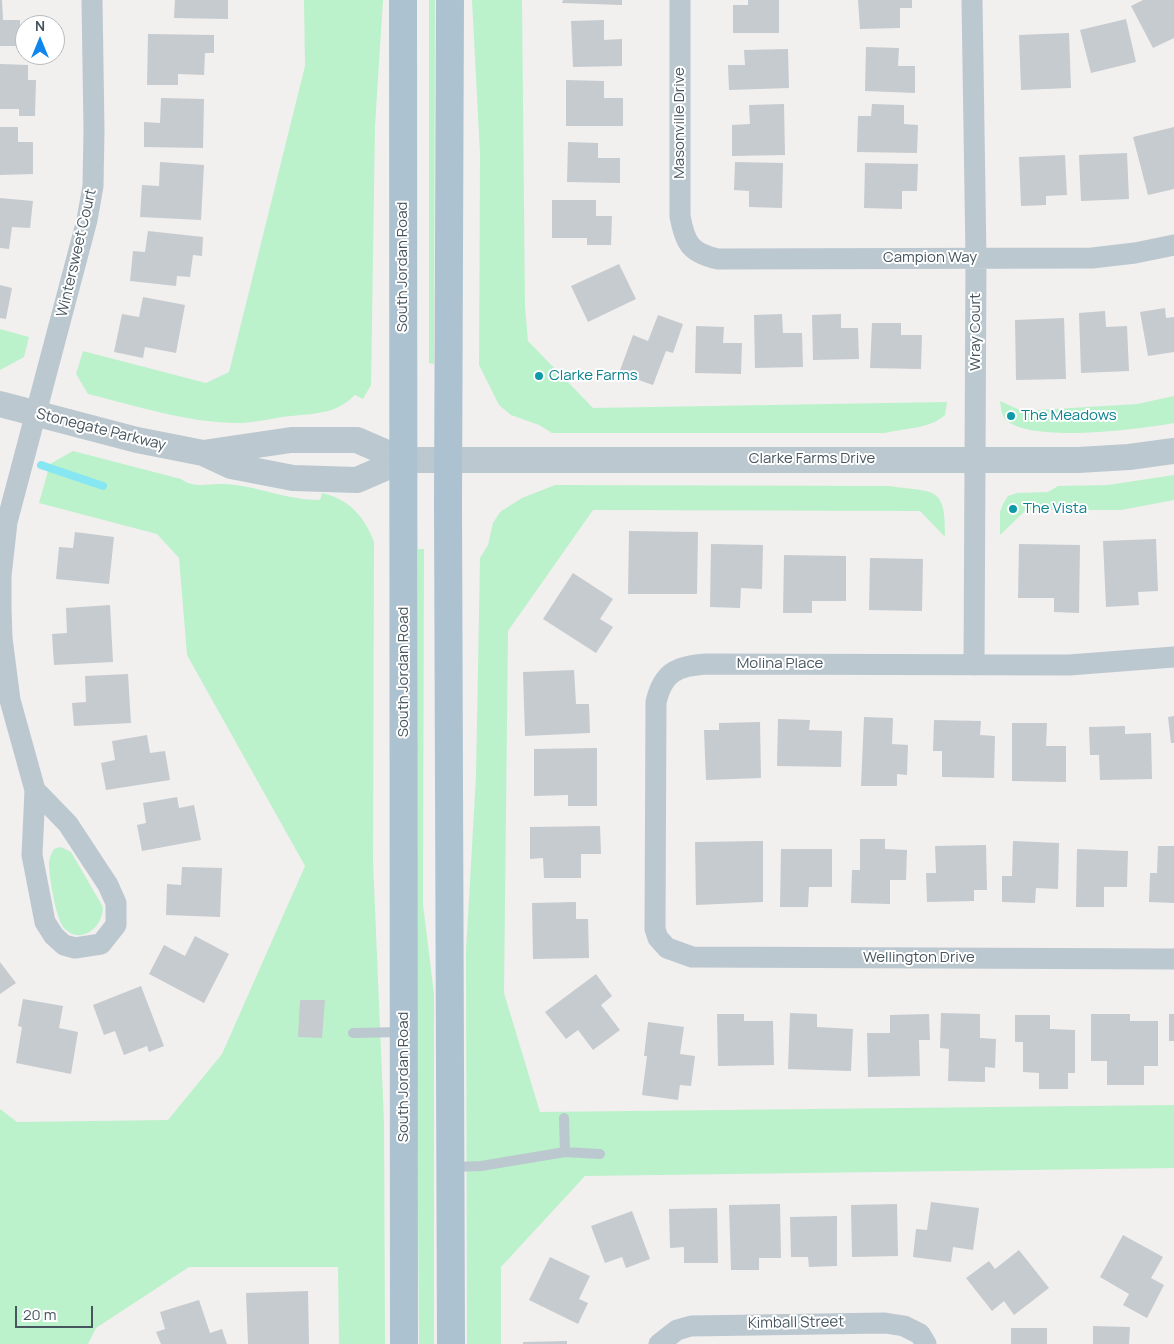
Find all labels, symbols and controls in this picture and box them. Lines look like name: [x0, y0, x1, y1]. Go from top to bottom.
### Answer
north arrow: [15, 15, 65, 65]
text: N: [35, 16, 45, 35]
street label: Masonville Drive: [671, 67, 689, 179]
street label: Wintersweet Court: [53, 187, 101, 319]
street label: South Jordan Road: [394, 202, 412, 332]
street label: Campion Way: [883, 249, 977, 267]
street label: Wray Court: [967, 293, 985, 371]
place label: Clarke Farms: [549, 367, 638, 385]
marker: Clarke Farms: [533, 370, 545, 382]
street label: Stonegate Parkway: [34, 405, 168, 455]
place label: The Meadows: [1021, 407, 1117, 425]
marker: The Meadows: [1005, 410, 1017, 422]
street label: Clarke Farms Drive: [749, 450, 875, 468]
place label: The Vista: [1023, 500, 1087, 518]
marker: The Vista: [1007, 503, 1019, 515]
street label: South Jordan Road: [395, 607, 413, 737]
street label: Molina Place: [737, 655, 823, 673]
street label: Wellington Drive: [863, 949, 975, 967]
street label: South Jordan Road: [395, 1012, 413, 1142]
scale bar: [18, 1296, 95, 1328]
text: 20 m: [23, 1304, 56, 1325]
street label: Kimball Street: [748, 1313, 844, 1333]

